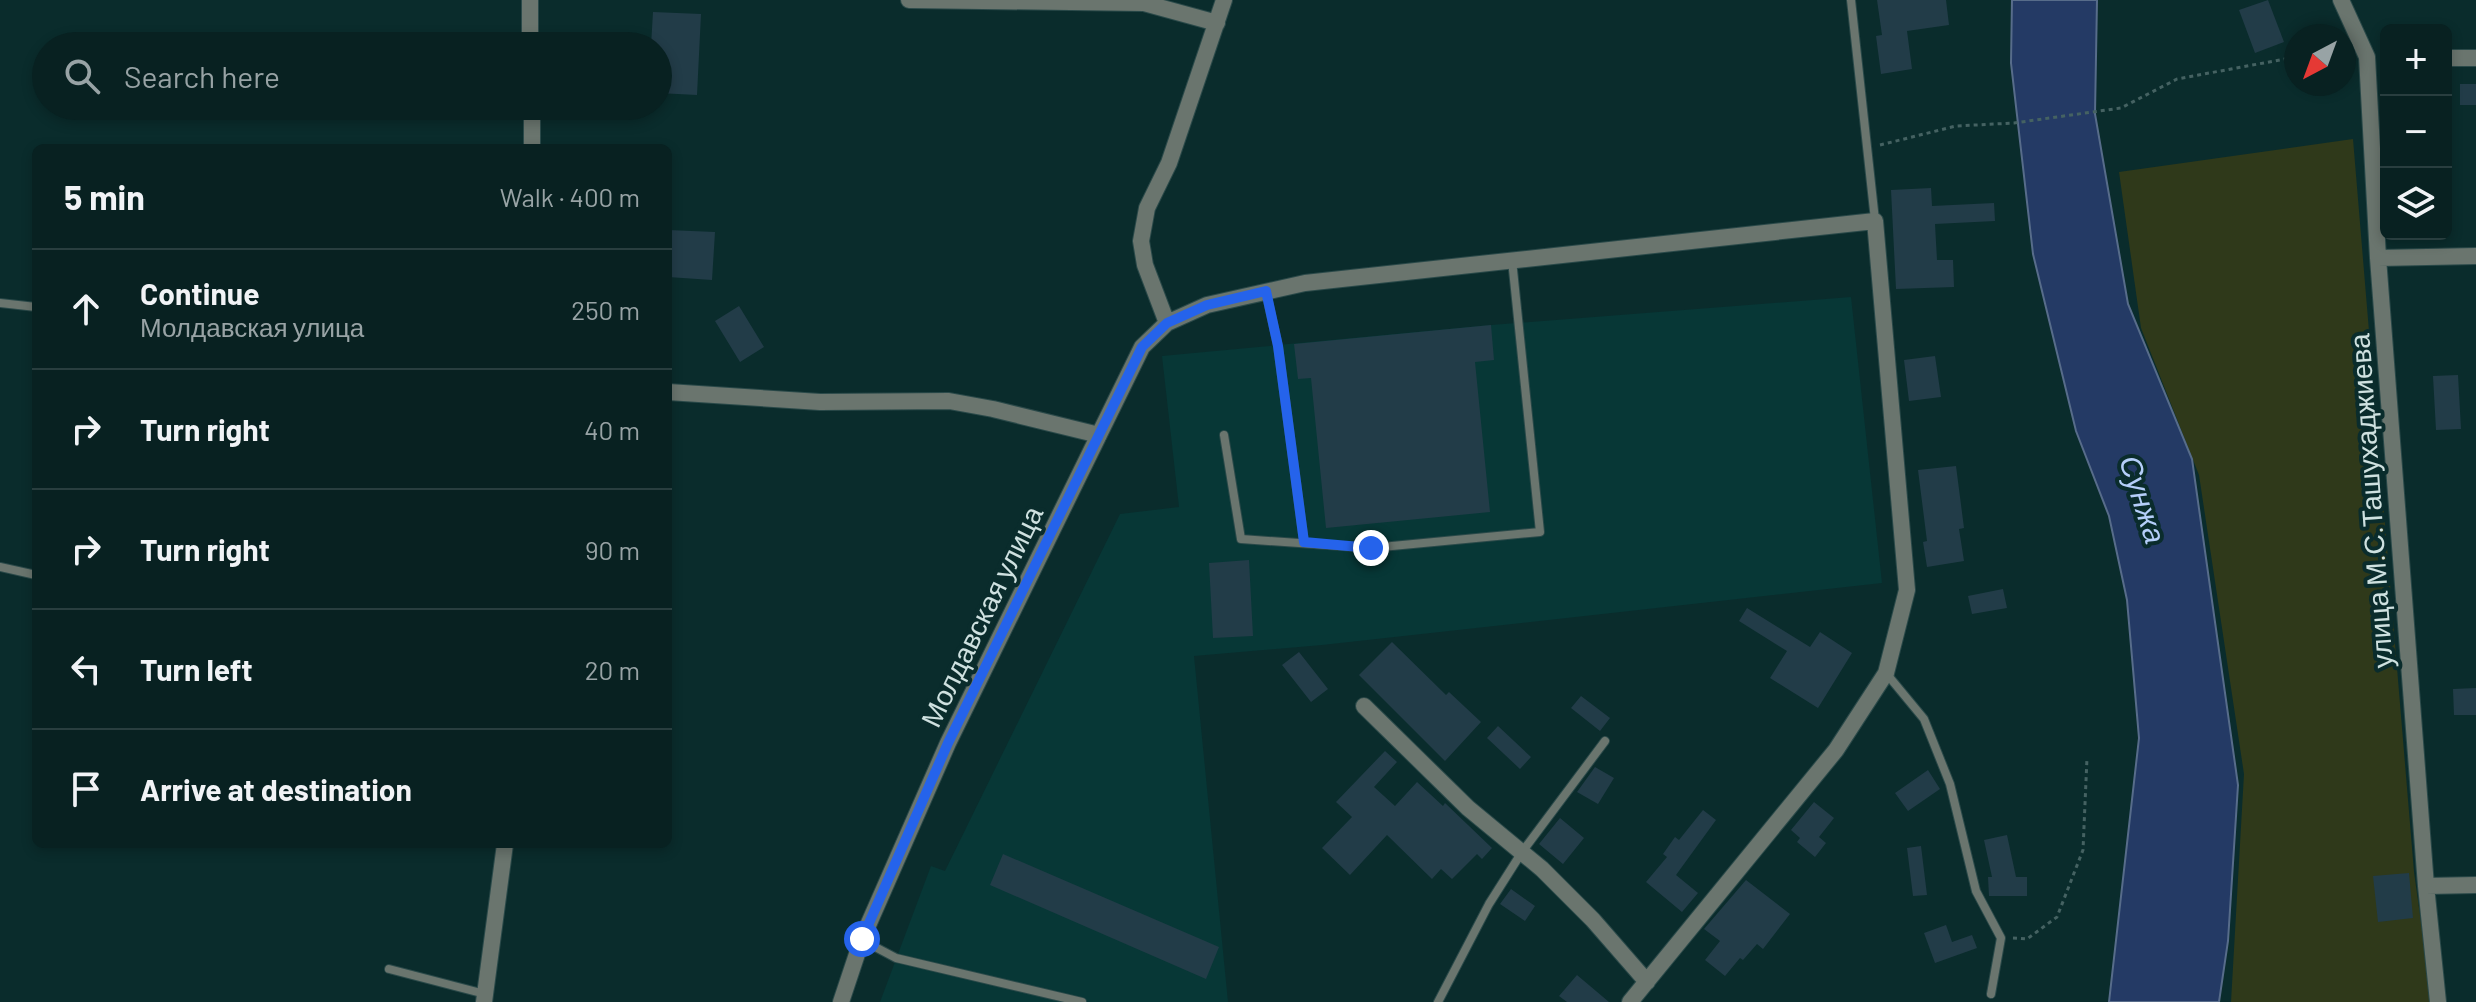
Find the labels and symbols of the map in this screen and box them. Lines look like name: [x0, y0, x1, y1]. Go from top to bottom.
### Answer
north arrow: [2284, 24, 2356, 96]
street label: улица М.С.Ташухаджиева: [2341, 332, 2399, 669]
water label: Сунжа: [2113, 451, 2175, 547]
street label: Молдавская улица: [913, 500, 1049, 732]
route end: [1353, 530, 1389, 566]
route start: [844, 921, 880, 957]

